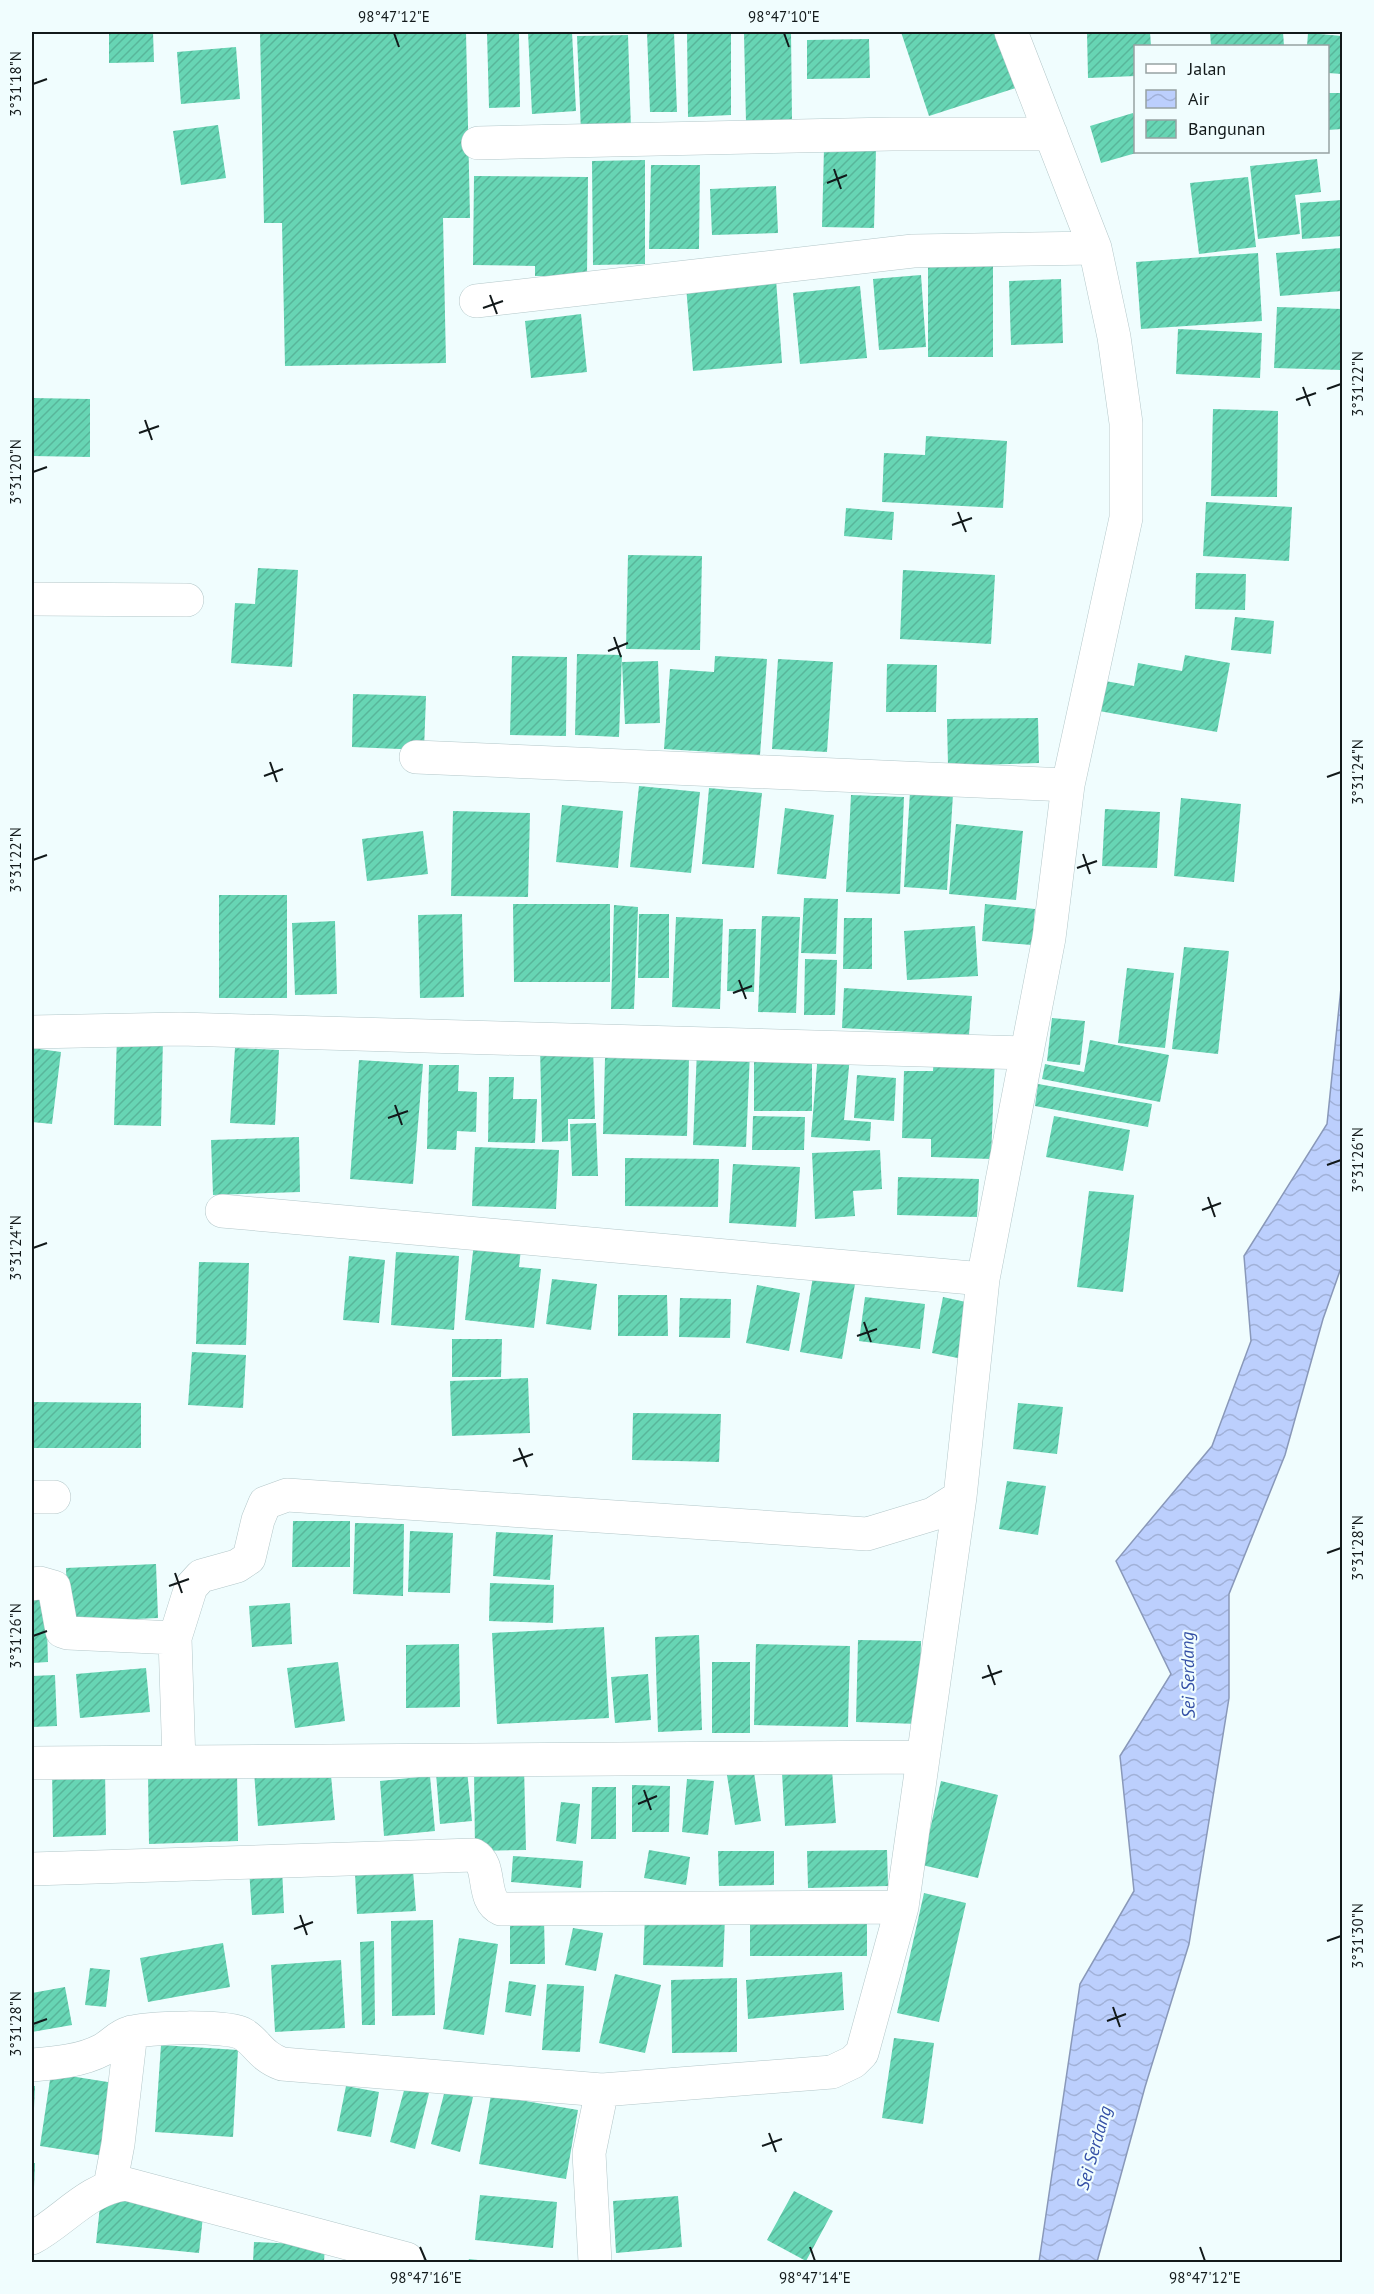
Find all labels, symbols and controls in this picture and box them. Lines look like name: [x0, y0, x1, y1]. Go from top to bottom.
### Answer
text: 98°47'12"E: [358, 7, 430, 26]
text: 98°47'10"E: [748, 7, 820, 26]
legend: [1134, 45, 1329, 153]
text: 3°31'18"N: [6, 51, 25, 117]
text: Jalan: [1187, 57, 1226, 80]
text: Air: [1188, 87, 1209, 110]
text: Bangunan: [1188, 117, 1265, 140]
text: 3°31'22"N: [1348, 351, 1367, 417]
text: 3°31'20"N: [6, 439, 25, 505]
text: 3°31'24"N: [1348, 739, 1367, 805]
text: 3°31'22"N: [6, 827, 25, 893]
text: 3°31'26"N: [1348, 1127, 1367, 1193]
text: 3°31'24"N: [6, 1215, 25, 1281]
text: 3°31'28"N: [1348, 1515, 1367, 1581]
text: 3°31'26"N: [6, 1603, 25, 1669]
water label: Sei Serdang: [1175, 1632, 1200, 1719]
text: 3°31'30"N: [1348, 1903, 1367, 1969]
text: 3°31'28"N: [6, 1991, 25, 2057]
water label: Sei Serdang: [1071, 2103, 1117, 2193]
text: 98°47'16"E: [390, 2268, 462, 2287]
text: 98°47'14"E: [779, 2268, 851, 2287]
text: 98°47'12"E: [1169, 2268, 1241, 2287]

